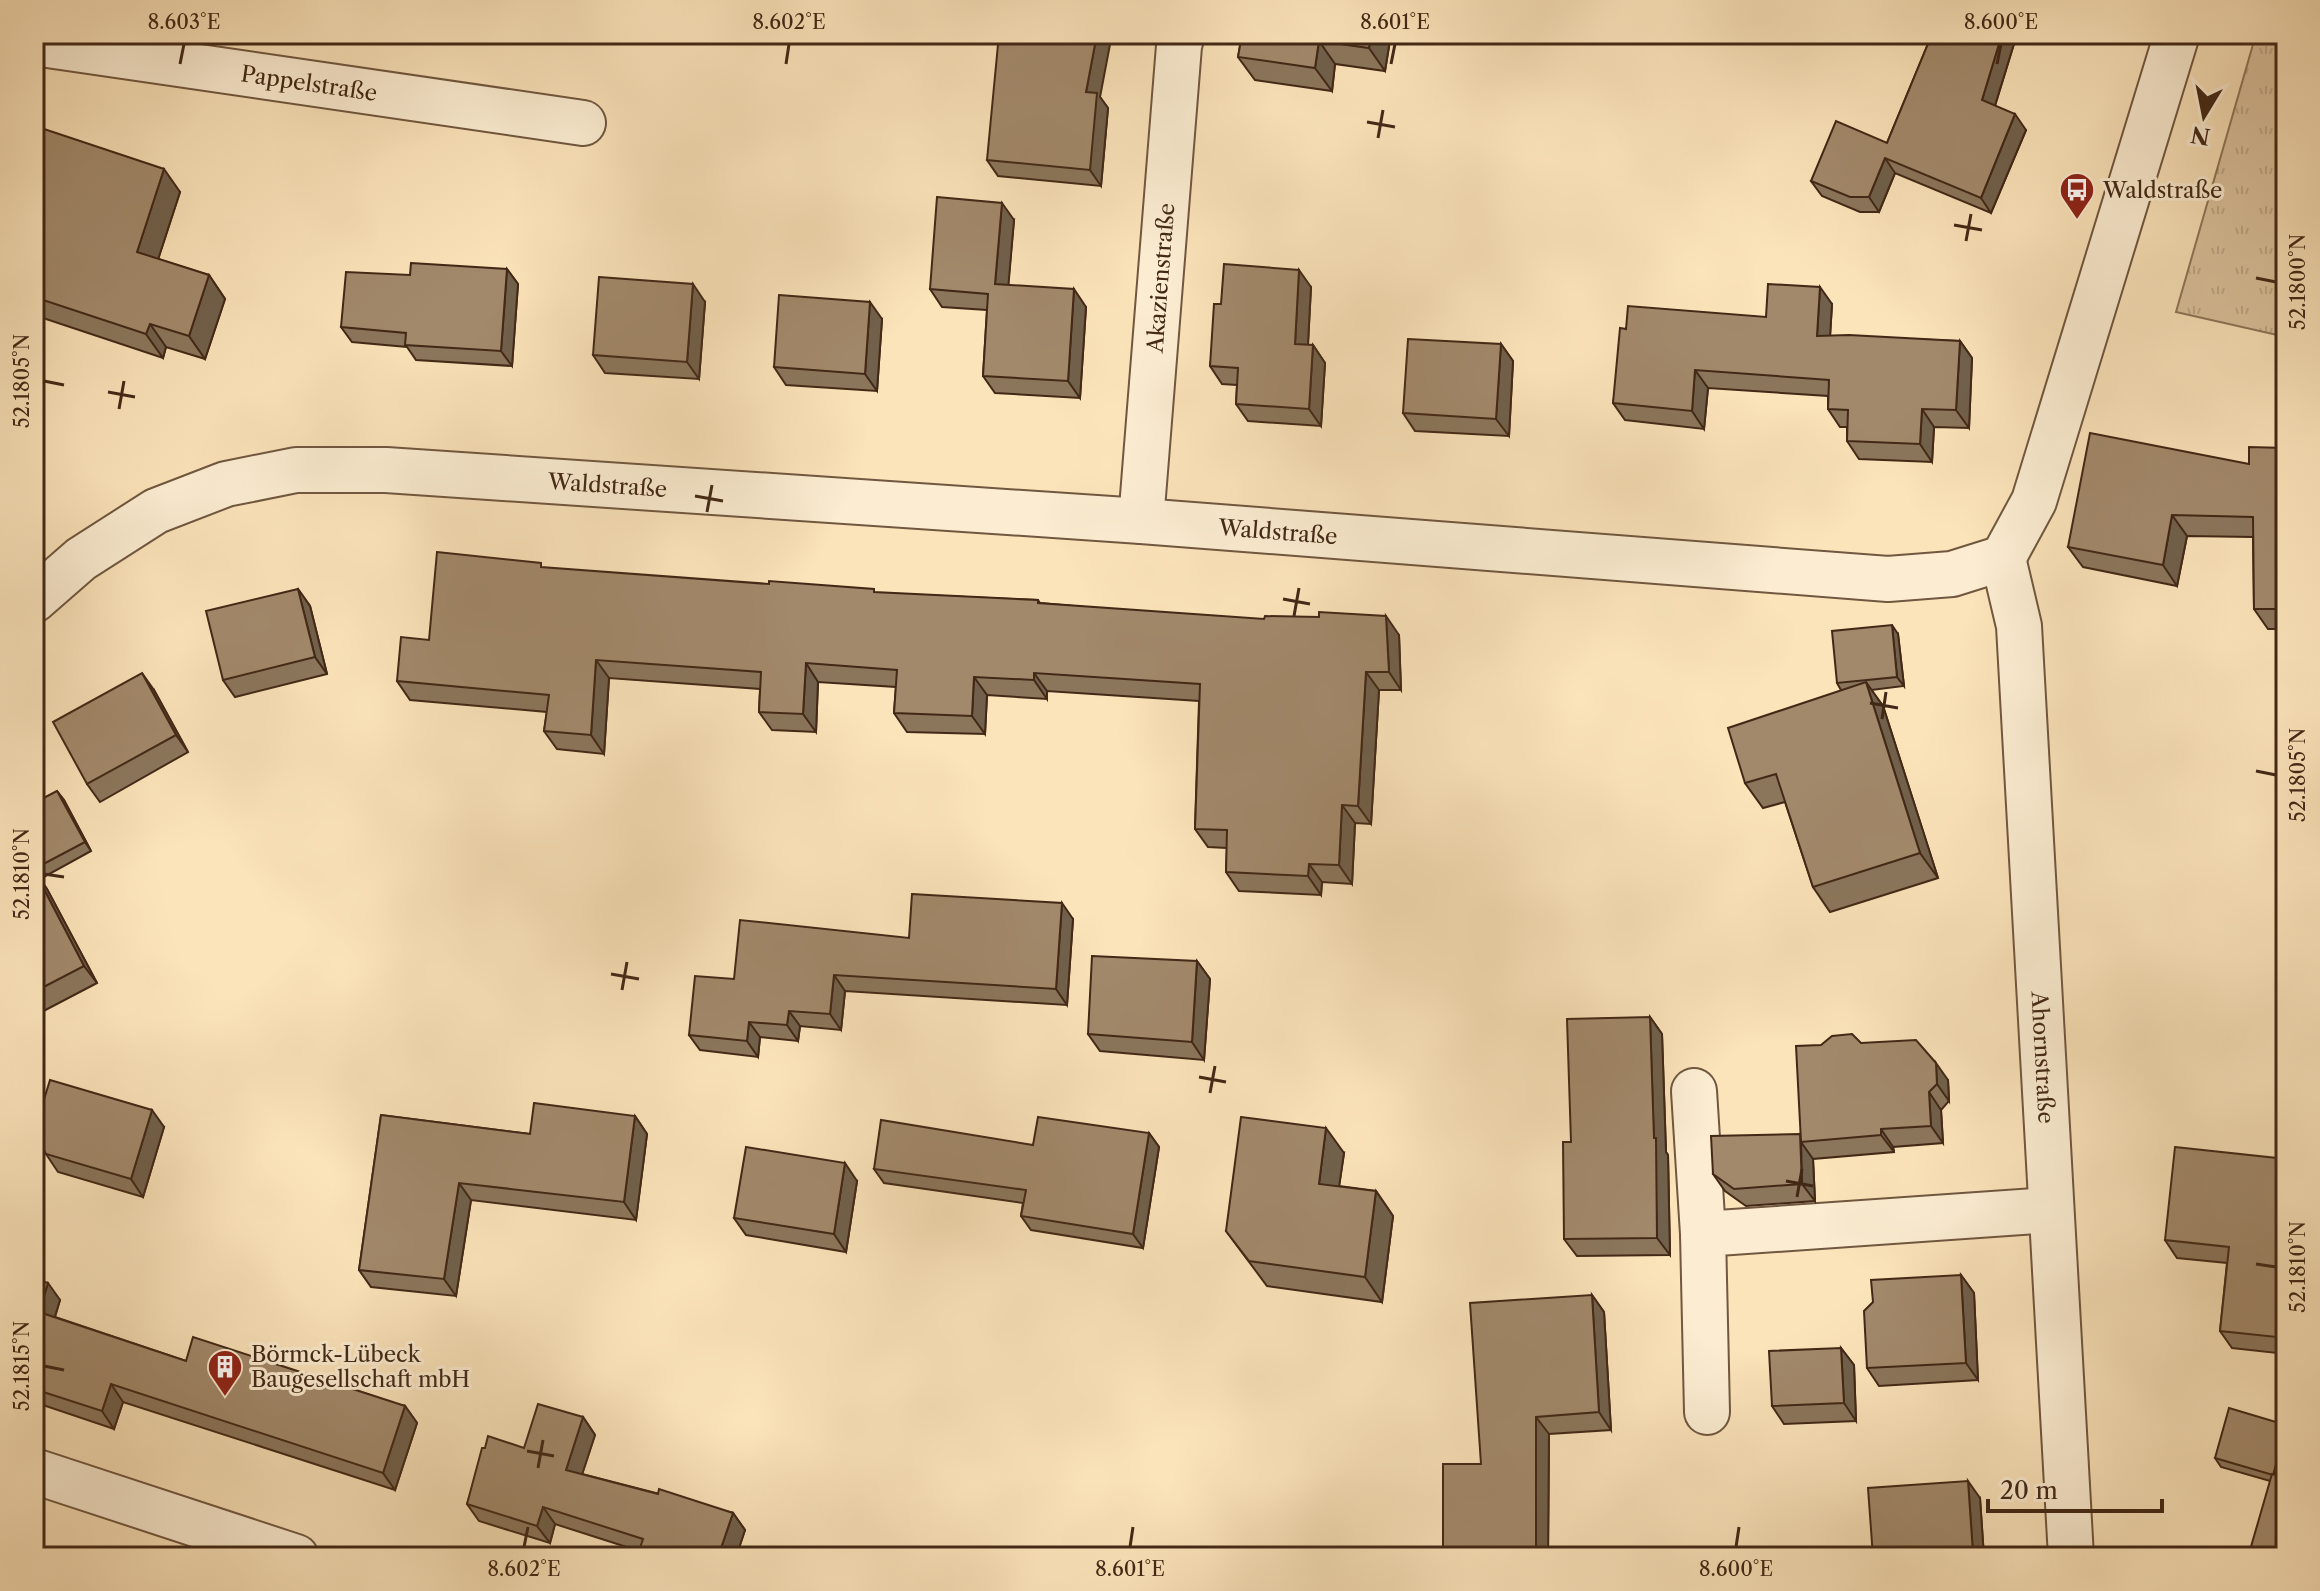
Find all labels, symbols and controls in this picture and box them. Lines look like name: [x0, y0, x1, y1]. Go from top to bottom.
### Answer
text: 8.603°E: [148, 10, 220, 34]
text: 8.602°E: [752, 10, 826, 34]
text: 8.601°E: [1360, 10, 1430, 34]
text: 8.600°E: [1964, 10, 2038, 34]
street label: Pappelstraße: [239, 60, 379, 106]
north arrow: [2164, 76, 2244, 156]
text: N: [2189, 120, 2212, 150]
bus stop icon: Waldstraße: [2058, 171, 2096, 221]
place label: Waldstraße: [2102, 177, 2222, 204]
street label: Akazienstraße: [1141, 202, 1180, 355]
text: 52.1800°N: [2286, 234, 2310, 330]
text: 52.1805°N: [10, 334, 34, 428]
street label: Waldstraße: [546, 467, 668, 502]
street label: Waldstraße: [1217, 513, 1339, 550]
text: 52.1805°N: [2286, 728, 2310, 822]
text: 52.1810°N: [10, 828, 34, 920]
street label: Ahornstraße: [2026, 990, 2060, 1124]
text: 52.1810°N: [2286, 1221, 2310, 1313]
text: 52.1815°N: [10, 1321, 34, 1411]
place label: Börmck-Lübeck Baugesellschaft mbH: [251, 1341, 470, 1393]
building icon: Börmck-Lübeck Baugesellschaft mbH: [206, 1348, 244, 1398]
scale bar: [1988, 1463, 2162, 1513]
text: 20 m: [2000, 1476, 2058, 1505]
text: 8.602°E: [487, 1557, 561, 1581]
text: 8.601°E: [1095, 1557, 1165, 1581]
text: 8.600°E: [1699, 1557, 1773, 1581]

